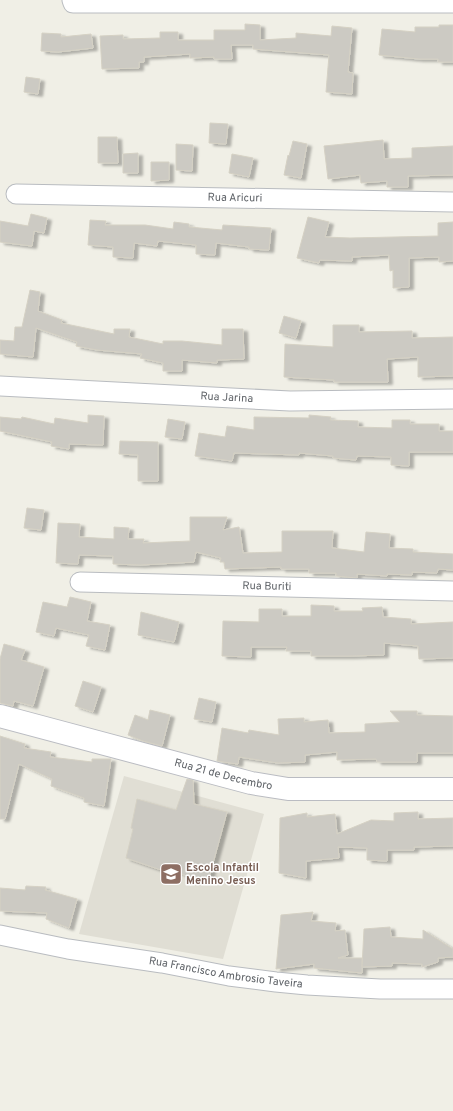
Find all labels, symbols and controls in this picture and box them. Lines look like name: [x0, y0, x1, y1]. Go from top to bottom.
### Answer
street label: Rua Aricuri: [208, 191, 262, 206]
street label: Rua Jarina: [200, 389, 254, 406]
street label: Rua Buriti: [242, 579, 292, 594]
street label: Rua 21 de Decembro: [173, 756, 273, 793]
school or university icon: Escola Infantil Menino Jesus: [158, 861, 184, 887]
place label: Escola Infantil Menino Jesus: [186, 861, 259, 888]
street label: Rua Francisco Ambrosio Taveira: [148, 954, 304, 992]

